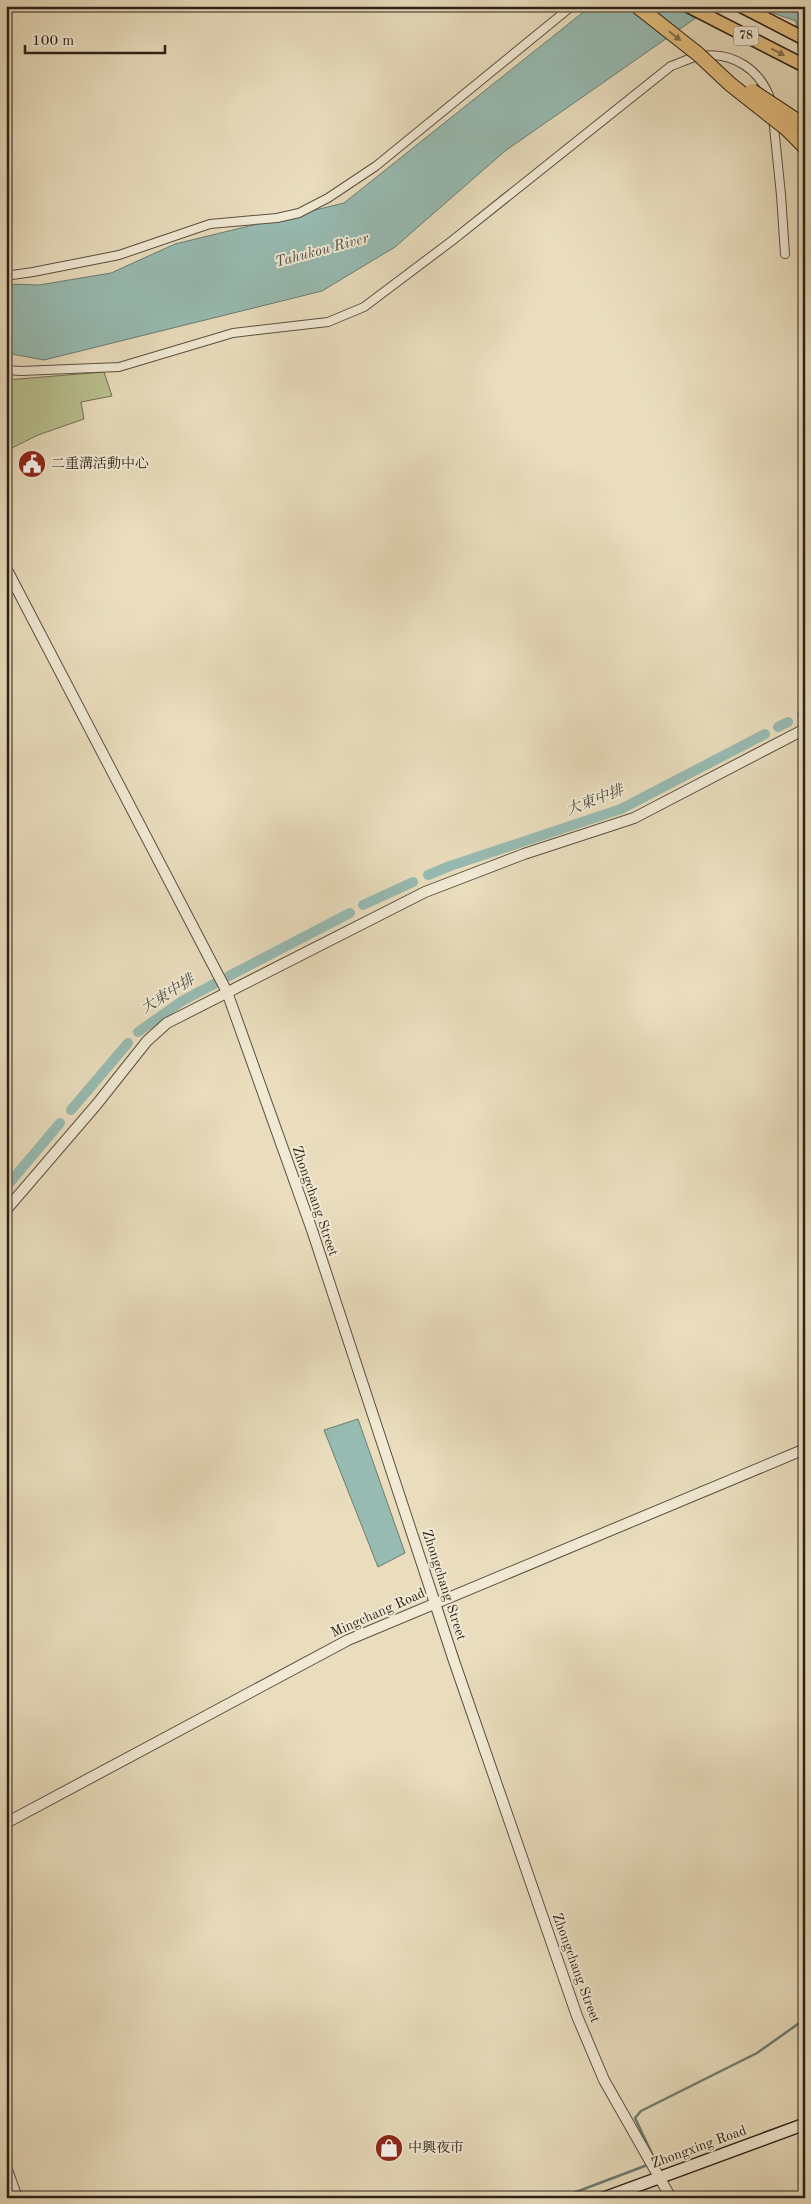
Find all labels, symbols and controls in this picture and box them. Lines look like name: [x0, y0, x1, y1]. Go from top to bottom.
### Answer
scale bar: [25, 22, 165, 54]
road number: 78: [734, 27, 758, 46]
one-way arrow: [668, 31, 681, 42]
text: 100 m: [32, 34, 74, 49]
one-way arrow: [771, 48, 785, 56]
water label: Tahukou River: [274, 231, 371, 271]
public building icon: 二重溝活動中心: [17, 449, 47, 479]
place label: 二重溝活動中心: [51, 456, 149, 471]
water label: 大東中排: [564, 781, 628, 819]
water label: 大東中排: [138, 970, 199, 1017]
street label: Zhongchang Street: [290, 1144, 340, 1258]
street label: Zhongchang Street: [419, 1528, 469, 1642]
street label: Mingchang Road: [329, 1586, 427, 1640]
street label: Zhongchang Street: [550, 1911, 602, 2025]
street label: Zhongxing Road: [650, 2123, 748, 2171]
shop icon: 中興夜市: [374, 2133, 404, 2163]
place label: 中興夜市: [408, 2140, 464, 2155]

